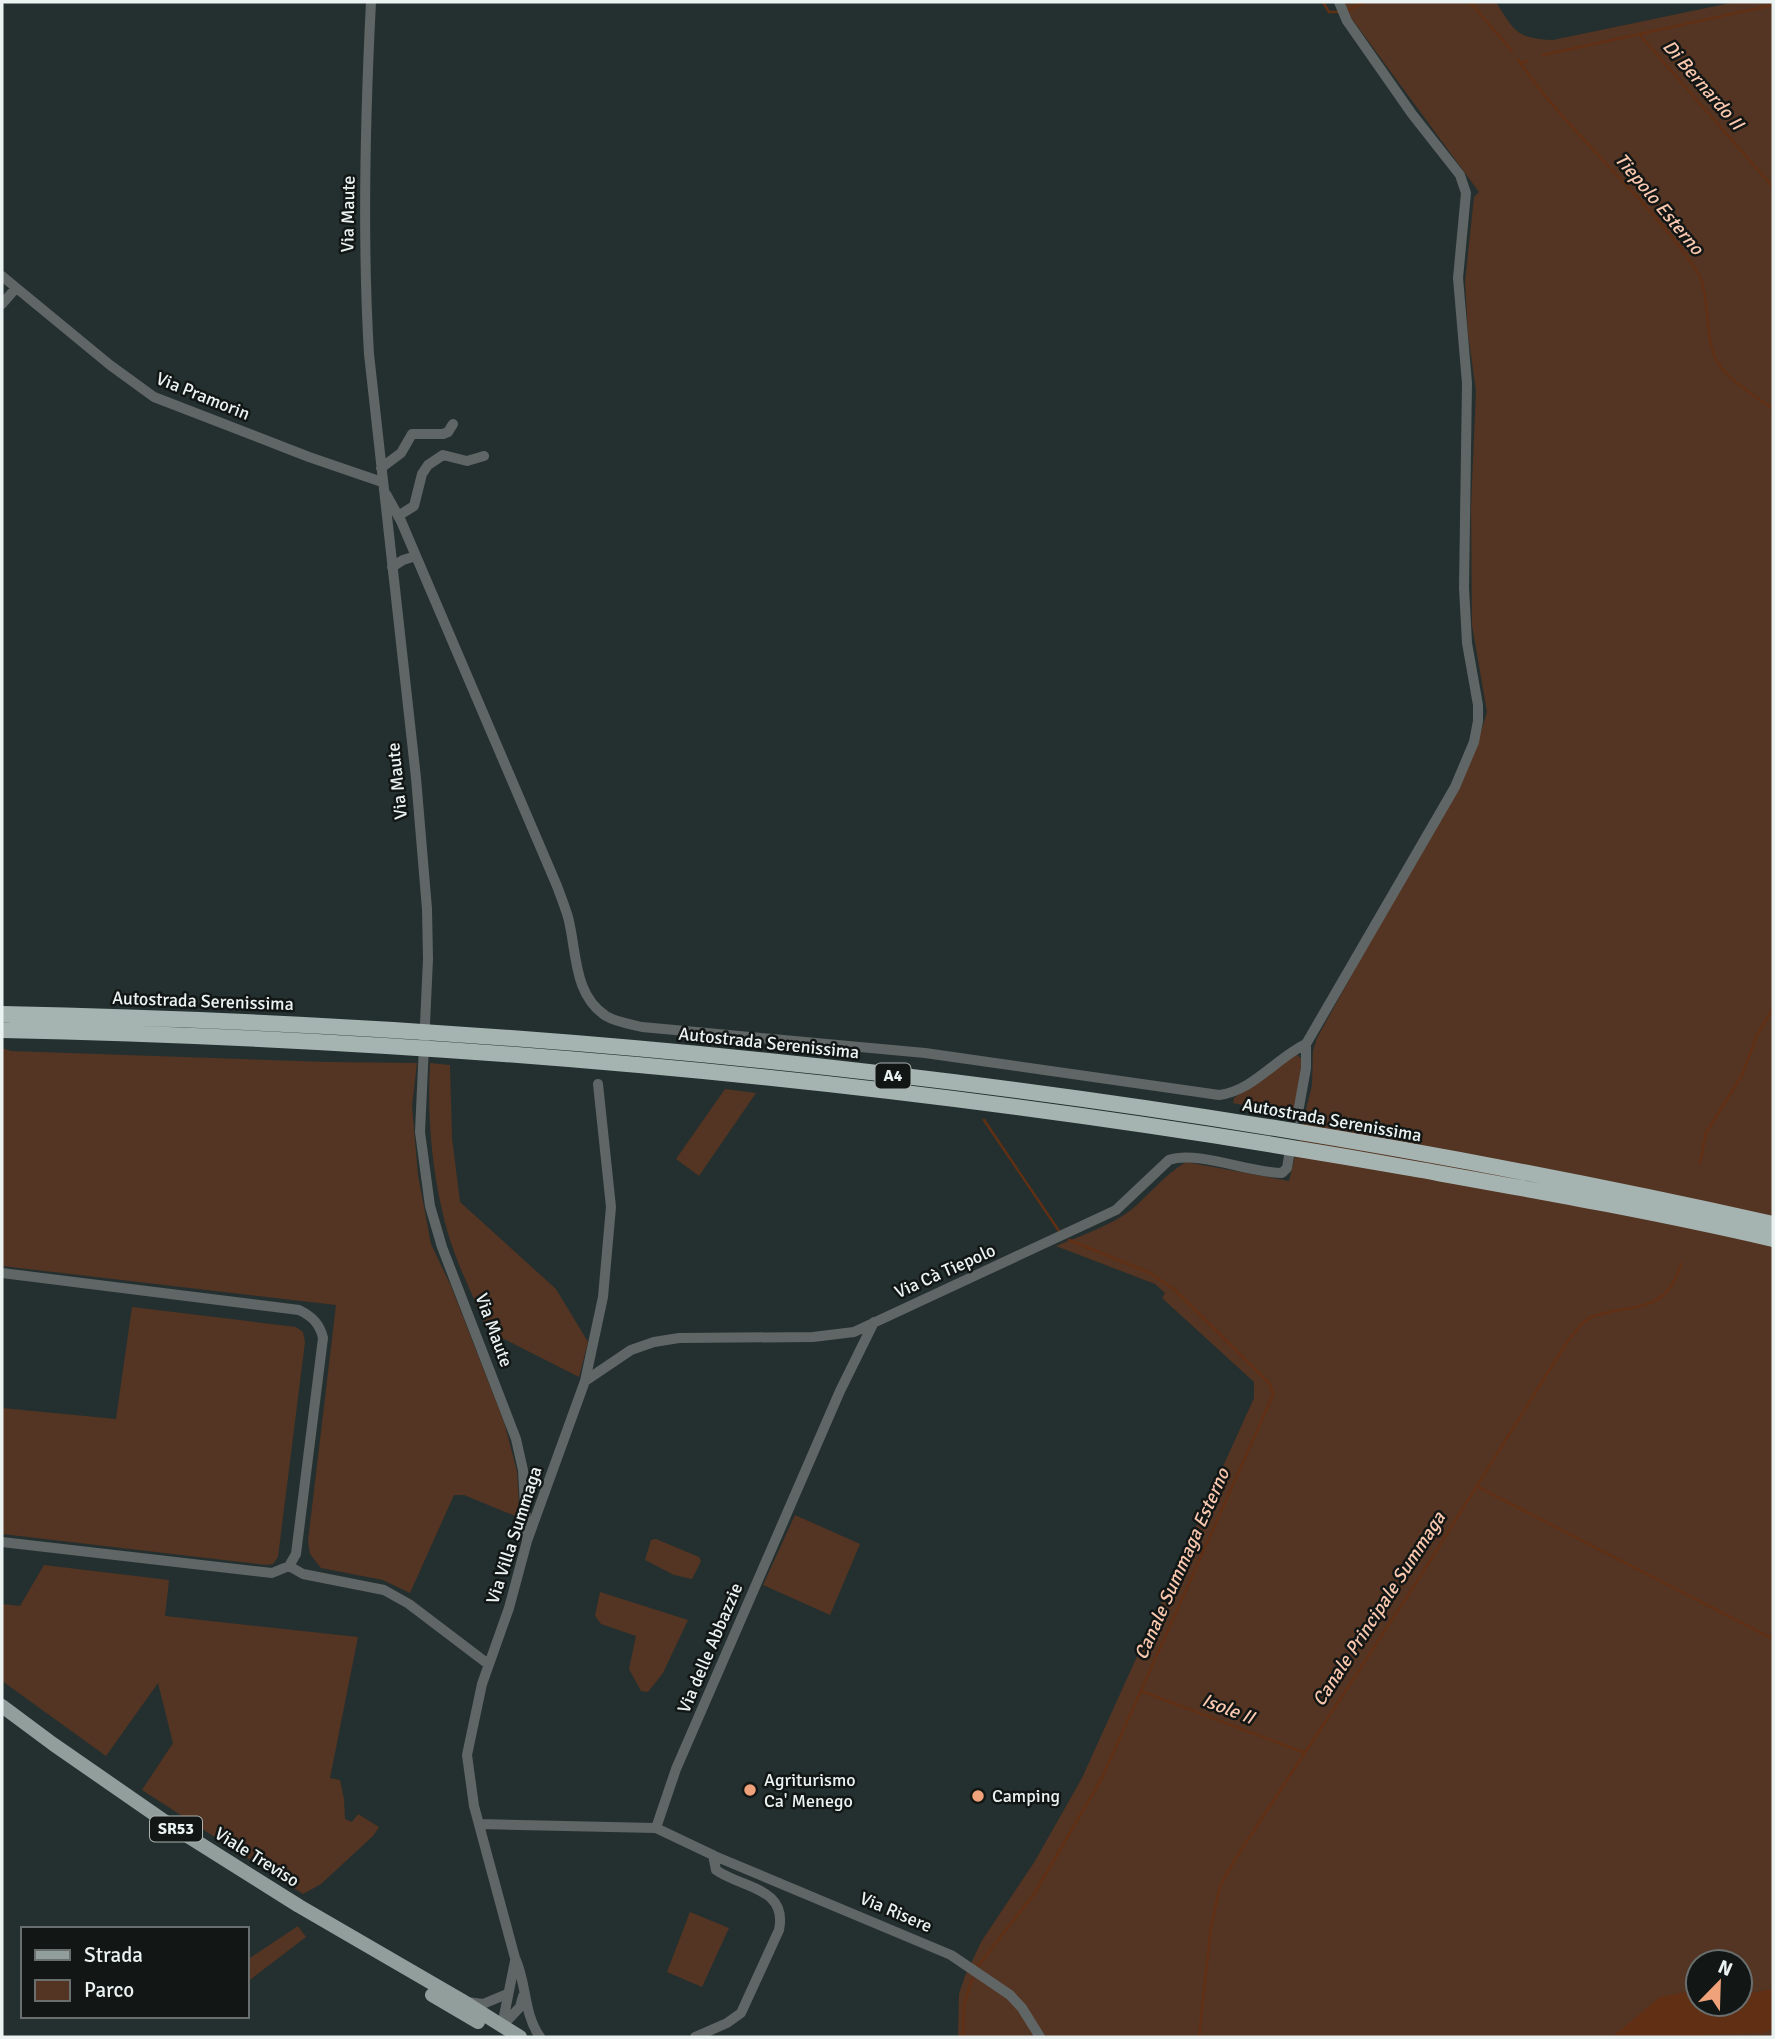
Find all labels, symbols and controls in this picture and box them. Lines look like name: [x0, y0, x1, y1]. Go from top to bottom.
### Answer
water label: Di Bernardo II: [1657, 35, 1750, 137]
water label: Tiepolo Esterno: [1609, 148, 1709, 261]
street label: Via Maute: [336, 175, 360, 253]
street label: Via Pramorin: [153, 367, 253, 425]
street label: Via Maute: [382, 742, 412, 820]
street label: Autostrada Serenissima: [112, 987, 294, 1015]
street label: Autostrada Serenissima: [678, 1023, 860, 1063]
road number: A4: [876, 1064, 910, 1088]
street label: Autostrada Serenissima: [1241, 1093, 1423, 1147]
street label: Via Cà Tiepolo: [891, 1239, 999, 1303]
street label: Via Maute: [471, 1290, 517, 1370]
street label: Via Villa Summaga: [481, 1463, 547, 1607]
water label: Canale Summaga Esterno: [1129, 1464, 1236, 1663]
water label: Canale Principale Summaga: [1307, 1506, 1452, 1711]
street label: Via delle Abbazzie: [673, 1580, 747, 1716]
water label: Isole II: [1198, 1688, 1260, 1731]
place label: Agriturismo Ca' Menego: [764, 1769, 856, 1812]
marker: Agriturismo Ca' Menego: [742, 1782, 758, 1798]
place label: Camping: [992, 1785, 1060, 1807]
marker: Camping: [970, 1788, 986, 1804]
road number: SR53: [150, 1816, 202, 1842]
street label: Viale Treviso: [211, 1822, 303, 1892]
street label: Via Risere: [857, 1887, 935, 1937]
legend: [21, 1927, 248, 2018]
text: Strada: [84, 1942, 143, 1968]
north arrow: [1684, 1948, 1754, 2018]
text: N: [1714, 1955, 1736, 1982]
text: Parco: [84, 1977, 134, 2003]

